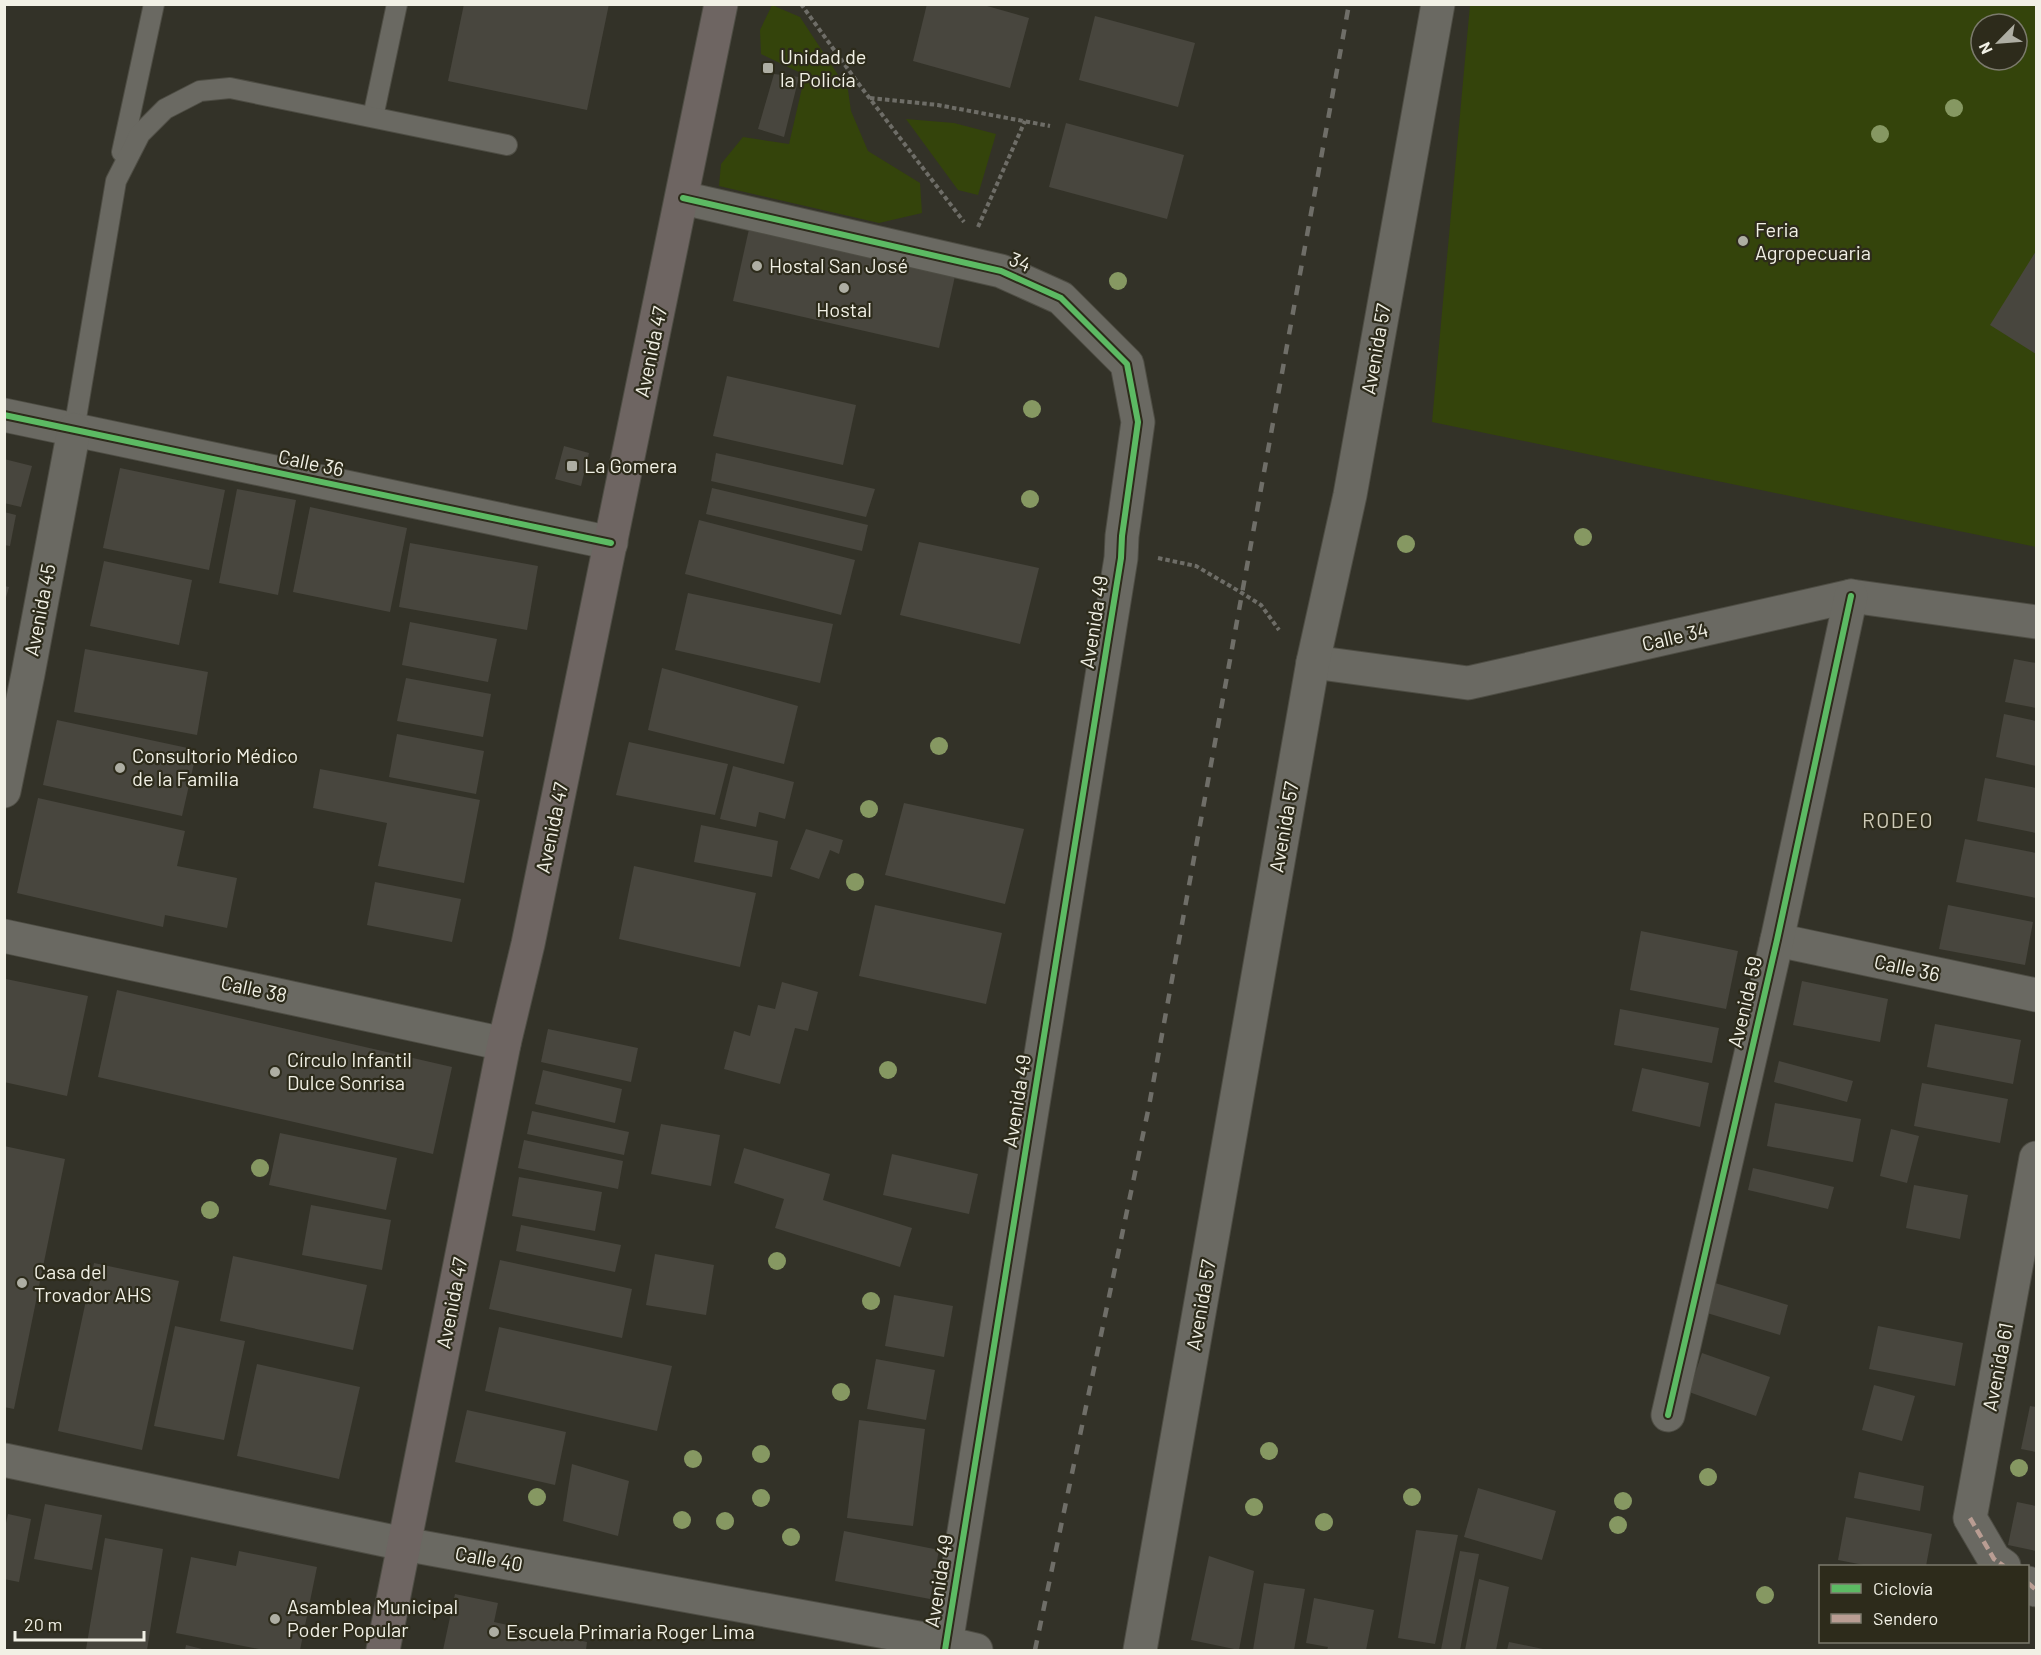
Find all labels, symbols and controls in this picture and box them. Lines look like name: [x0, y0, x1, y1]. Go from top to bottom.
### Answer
north arrow: [1969, 12, 2029, 72]
text: N: [1974, 40, 1996, 57]
place label: Unidad de la Policía: [780, 44, 866, 91]
marker: Unidad de la Policía: [761, 61, 775, 75]
place label: Feria Agropecuaria: [1755, 217, 1871, 264]
marker: Feria Agropecuaria: [1736, 234, 1750, 248]
street label: 34: [1006, 246, 1035, 276]
place label: Hostal San José: [769, 253, 908, 277]
marker: Hostal San José: [750, 259, 764, 273]
marker: Hostal: [837, 281, 851, 295]
place label: Hostal: [816, 297, 872, 321]
street label: Avenida 57: [1355, 301, 1395, 396]
street label: Avenida 47: [629, 304, 671, 399]
street label: Calle 36: [276, 443, 346, 481]
place label: La Gomera: [584, 453, 677, 477]
marker: La Gomera: [565, 459, 579, 473]
street label: Avenida 45: [18, 562, 60, 658]
street label: Avenida 49: [1074, 574, 1112, 670]
street label: Calle 34: [1639, 617, 1710, 655]
place label: Consultorio Médico de la Familia: [132, 743, 298, 790]
marker: Consultorio Médico de la Familia: [113, 761, 127, 775]
street label: Avenida 57: [1263, 779, 1303, 874]
street label: Avenida 47: [530, 780, 572, 875]
district label: RODEO: [1862, 807, 1934, 832]
street label: Calle 36: [1872, 948, 1942, 986]
street label: Avenida 59: [1722, 954, 1766, 1050]
street label: Calle 38: [219, 969, 289, 1007]
place label: Círculo Infantil Dulce Sonrisa: [287, 1047, 412, 1094]
street label: Avenida 49: [997, 1053, 1035, 1149]
marker: Círculo Infantil Dulce Sonrisa: [268, 1065, 282, 1079]
street label: Avenida 47: [430, 1255, 472, 1350]
street label: Avenida 57: [1180, 1257, 1220, 1352]
place label: Casa del Trovador AHS: [34, 1259, 152, 1306]
marker: Casa del Trovador AHS: [15, 1276, 29, 1290]
street label: Avenida 61: [1977, 1321, 2017, 1413]
street label: Avenida 49: [919, 1533, 957, 1629]
street label: Calle 40: [453, 1540, 525, 1576]
legend: [1819, 1565, 2029, 1643]
text: Ciclovía: [1873, 1577, 1933, 1599]
place label: Asamblea Municipal Poder Popular: [287, 1594, 458, 1641]
scale bar: [15, 1604, 144, 1642]
text: Sendero: [1873, 1607, 1938, 1629]
marker: Asamblea Municipal Poder Popular: [268, 1612, 282, 1626]
text: 20 m: [24, 1613, 62, 1635]
place label: Escuela Primaria Roger Lima: [506, 1619, 755, 1643]
marker: Escuela Primaria Roger Lima: [487, 1625, 501, 1639]

